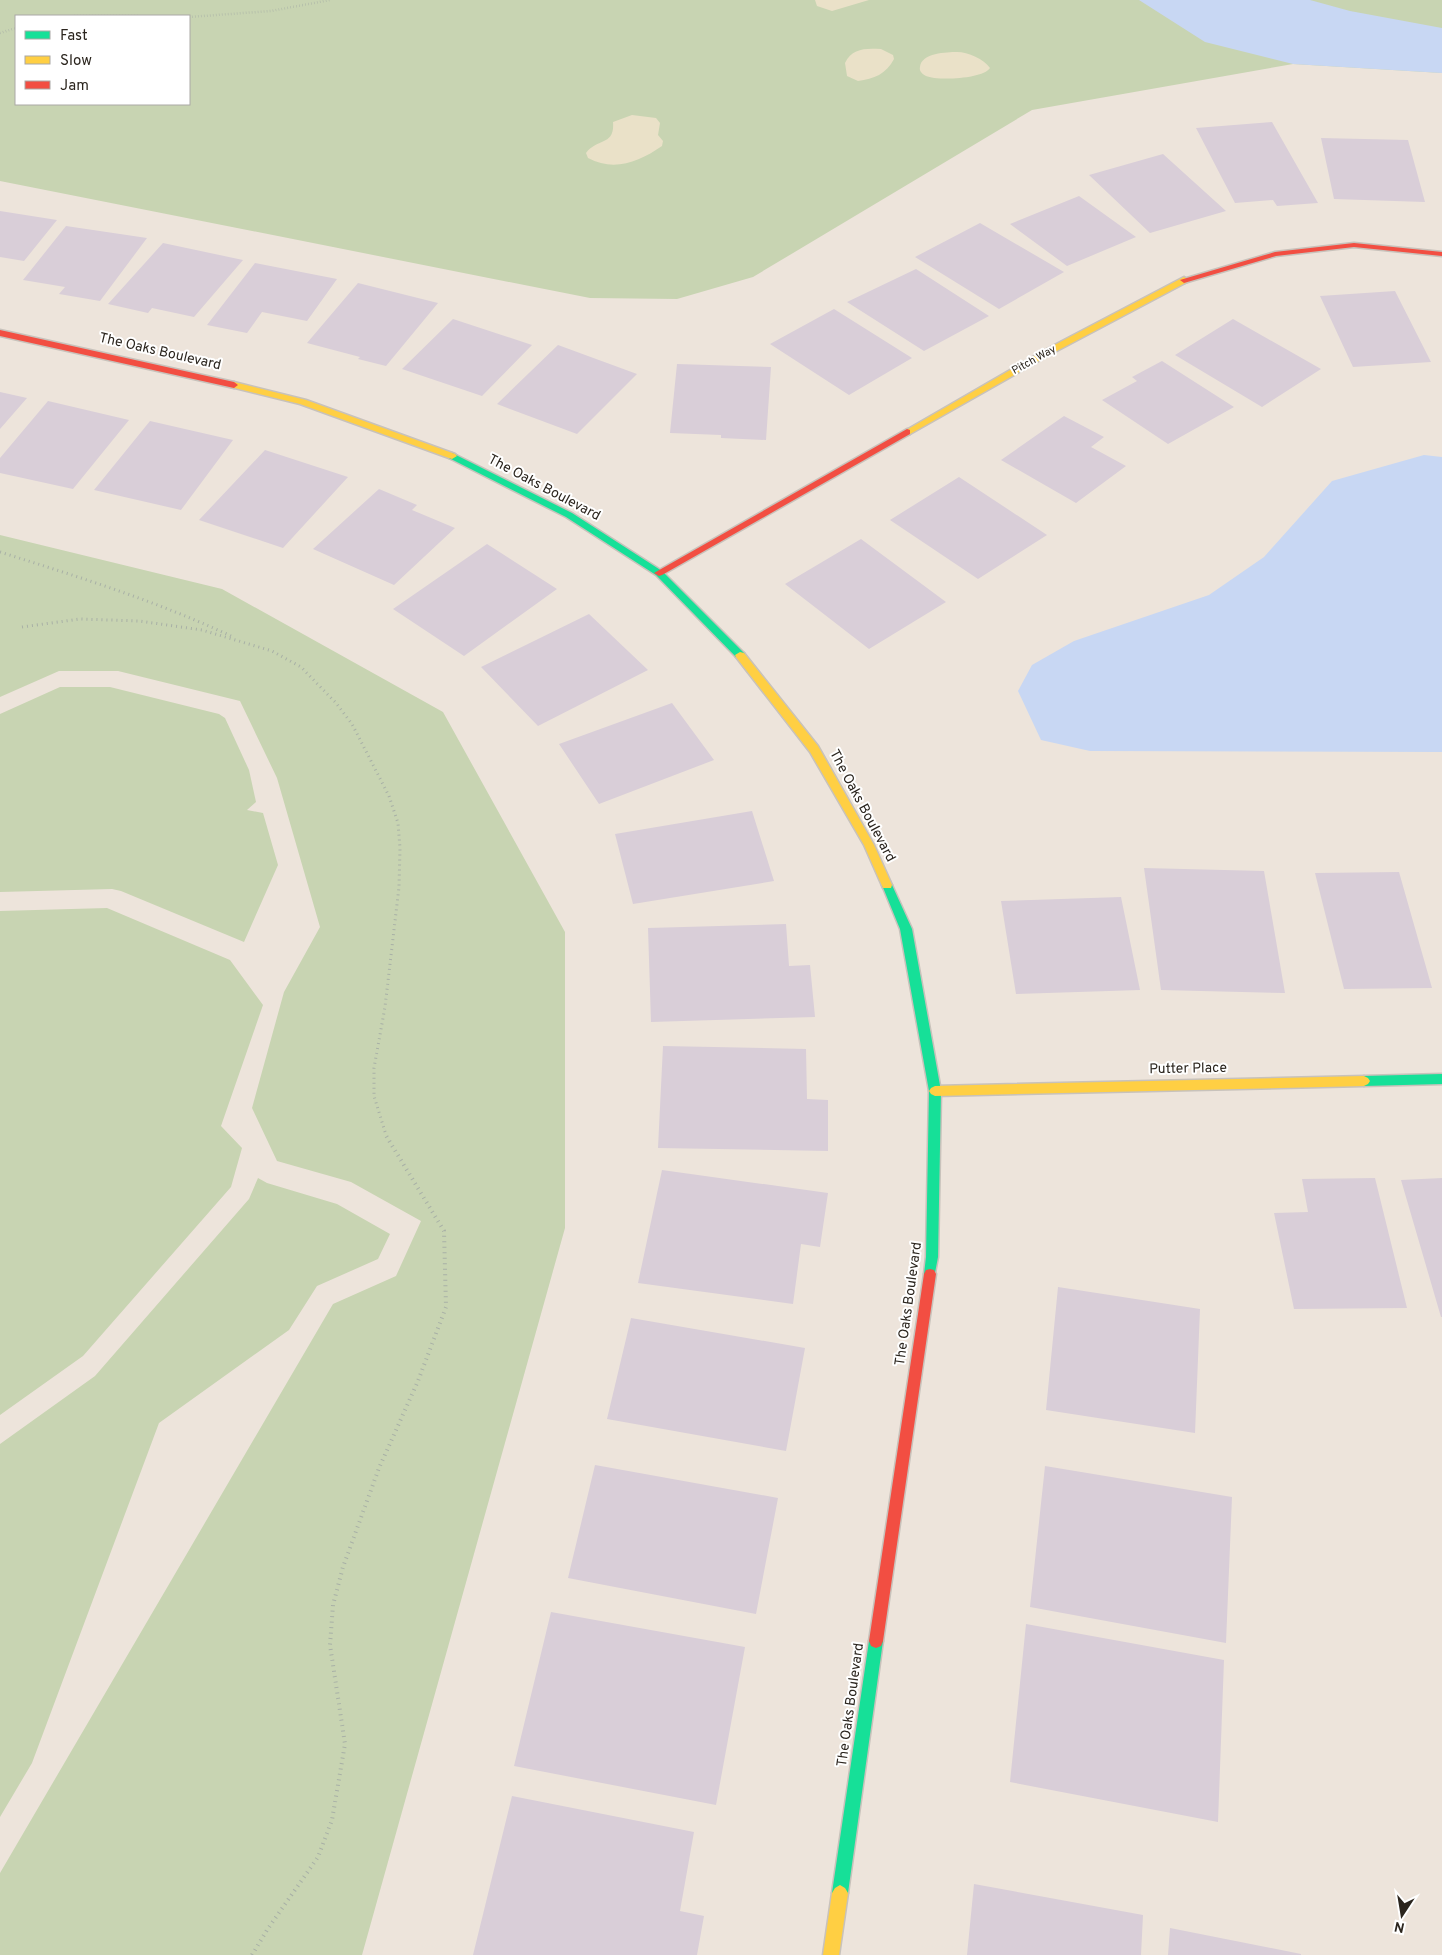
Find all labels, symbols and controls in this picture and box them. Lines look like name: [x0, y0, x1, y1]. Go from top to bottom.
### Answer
legend: [15, 15, 190, 105]
text: Fast: [60, 27, 88, 46]
text: Slow: [60, 52, 92, 71]
text: Jam: [60, 77, 89, 96]
street label: The Oaks Boulevard: [97, 330, 223, 374]
street label: Pitch Way: [1009, 342, 1059, 378]
street label: The Oaks Boulevard: [485, 451, 603, 525]
street label: The Oaks Boulevard: [825, 747, 899, 865]
street label: Putter Place: [1149, 1060, 1227, 1078]
street label: The Oaks Boulevard: [892, 1241, 926, 1367]
street label: The Oaks Boulevard: [834, 1642, 868, 1768]
north arrow: [1377, 1890, 1427, 1940]
text: N: [1393, 1917, 1406, 1936]

